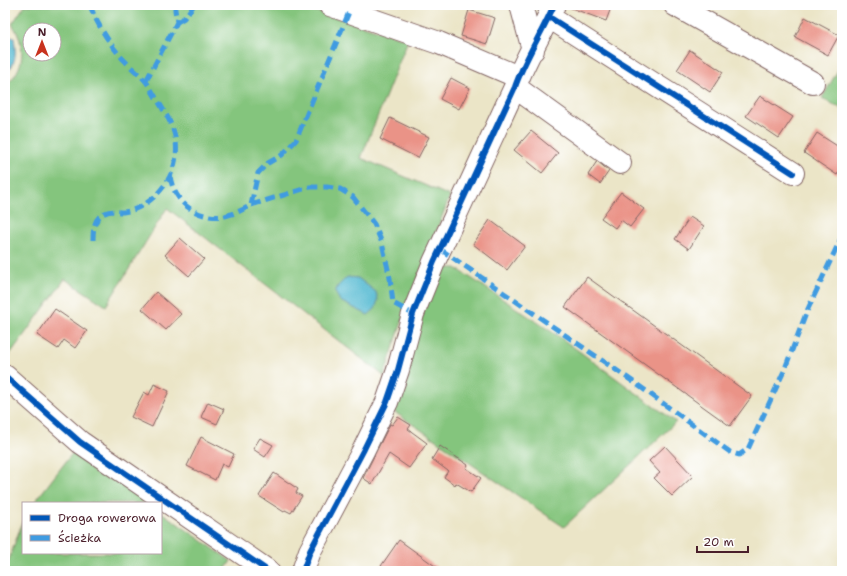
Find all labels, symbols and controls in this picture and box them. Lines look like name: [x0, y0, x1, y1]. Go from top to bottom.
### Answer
north arrow: [22, 22, 62, 62]
text: N: [38, 25, 47, 40]
legend: [22, 502, 162, 554]
text: Droga rowerowa: [58, 510, 157, 526]
scale bar: [697, 528, 748, 554]
text: Ścieżka: [58, 530, 101, 546]
text: 20 m: [703, 534, 734, 550]

